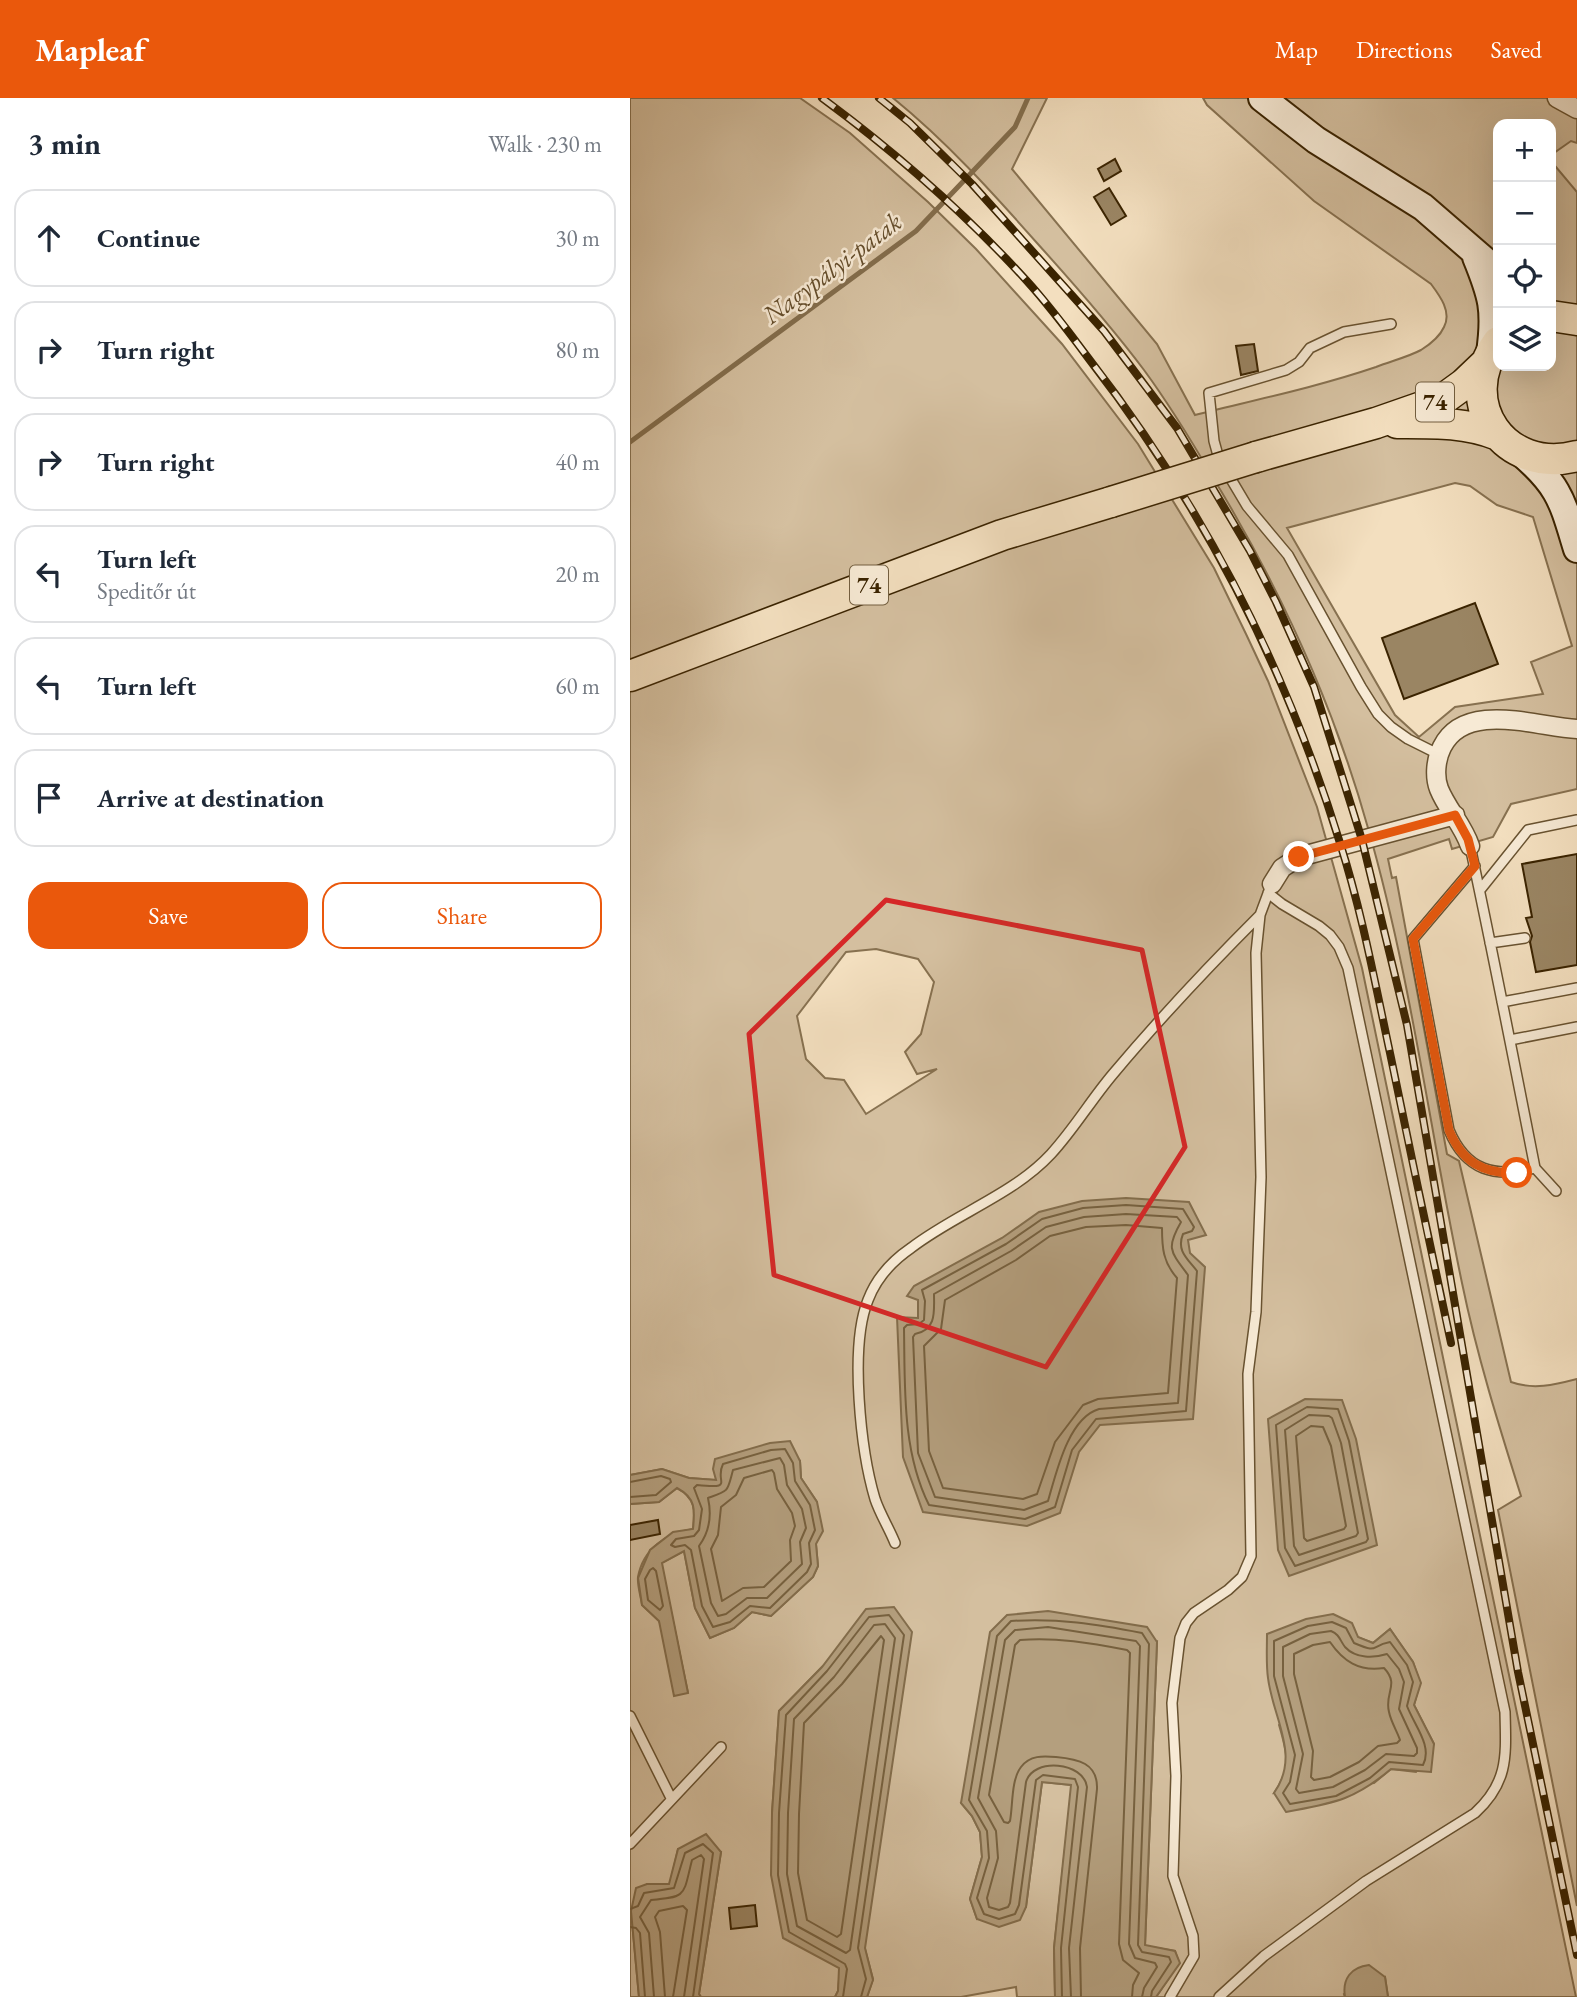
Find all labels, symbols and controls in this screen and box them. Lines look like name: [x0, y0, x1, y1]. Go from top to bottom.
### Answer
text: Mapleaf: [35, 28, 146, 71]
text: Map: [1275, 34, 1318, 65]
text: Directions: [1356, 34, 1453, 65]
text: Saved: [1491, 34, 1542, 65]
map controls: [1493, 119, 1556, 371]
button: +: [1493, 119, 1556, 182]
text: 3 min: [28, 124, 101, 163]
text: Walk · 230 m: [488, 129, 602, 159]
button: −: [1493, 182, 1556, 245]
water label: Nagypályi-patak: [755, 204, 909, 332]
icon: ahead: [30, 219, 68, 257]
text: Continue: [97, 221, 200, 255]
text: 30 m: [555, 223, 600, 253]
button: locate: [1493, 245, 1556, 308]
button: layers: [1493, 308, 1556, 371]
icon: right: [30, 331, 68, 369]
text: Turn right: [97, 333, 215, 367]
text: 80 m: [555, 335, 600, 365]
road number: 74: [1416, 382, 1454, 422]
icon: right: [30, 443, 68, 481]
text: Turn right: [97, 445, 215, 479]
text: 40 m: [555, 447, 600, 477]
text: Turn left: [97, 542, 196, 576]
icon: left: [30, 555, 68, 593]
text: 20 m: [555, 559, 600, 589]
road number: 74: [850, 565, 888, 604]
text: Speditőr út: [97, 576, 196, 606]
icon: left: [30, 667, 68, 705]
text: Turn left: [97, 669, 196, 703]
text: 60 m: [555, 671, 600, 701]
icon: arrive: [30, 779, 68, 817]
text: Arrive at destination: [97, 781, 324, 815]
route end: [1283, 841, 1314, 872]
button: Save: [28, 882, 308, 949]
button: Share: [322, 882, 602, 949]
route start: [1501, 1157, 1532, 1188]

